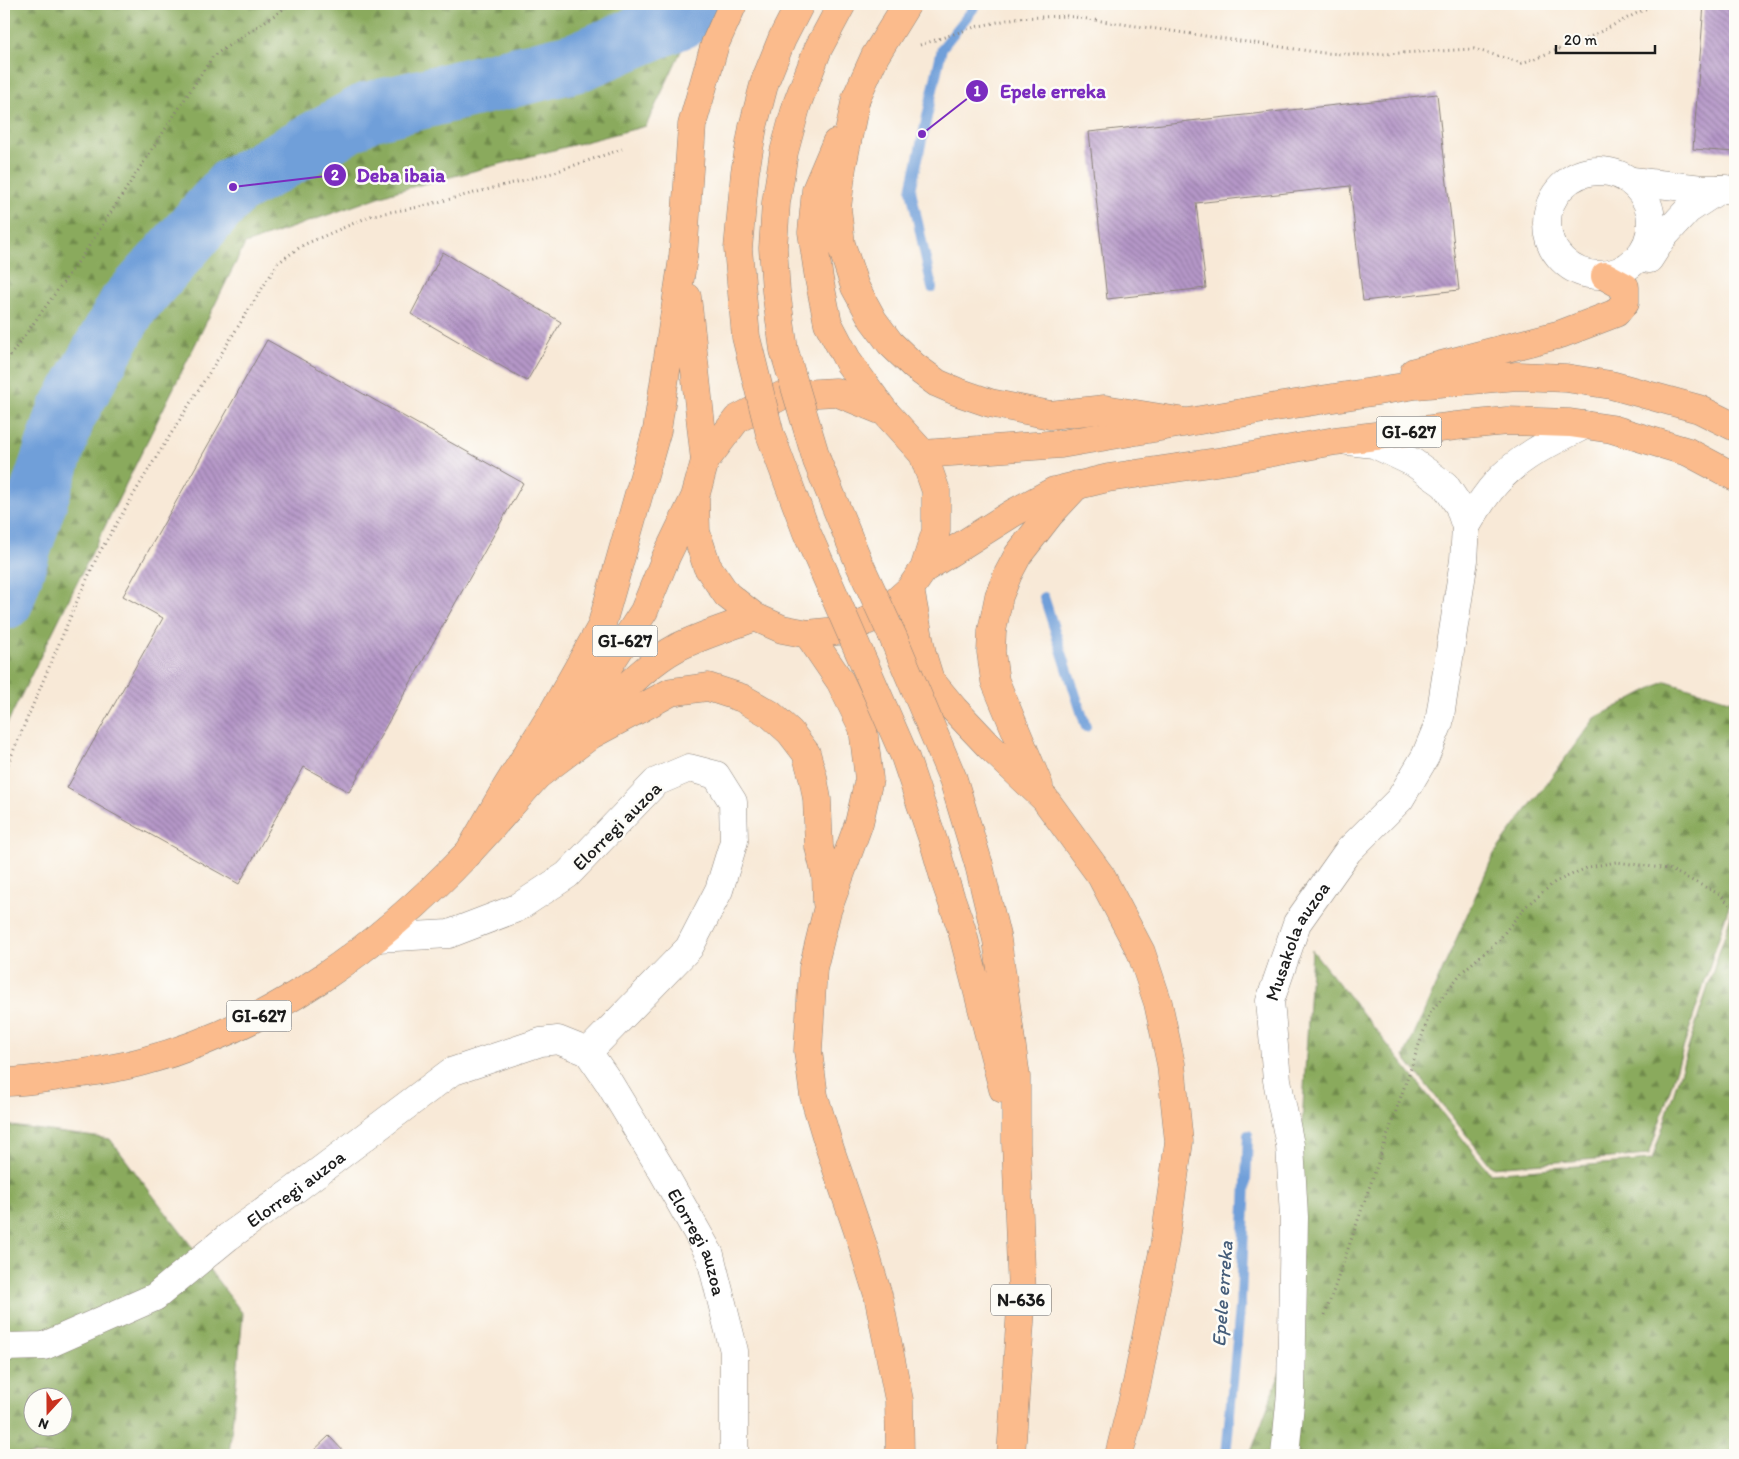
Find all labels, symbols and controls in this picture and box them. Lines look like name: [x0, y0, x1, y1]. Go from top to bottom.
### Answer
scale bar: [1556, 22, 1655, 54]
text: 20 m: [1564, 31, 1598, 49]
callout: Epele erreka: [965, 74, 1116, 109]
text: Epele erreka: [1000, 79, 1106, 104]
text: 1: [974, 82, 981, 100]
callout: Deba ibaia: [322, 157, 456, 192]
text: Deba ibaia: [357, 163, 446, 187]
text: 2: [331, 166, 339, 184]
road number: GI-627: [1376, 417, 1442, 448]
road number: GI-627: [592, 626, 658, 656]
street label: Elorregi auzoa: [568, 777, 666, 875]
street label: Musakola auzoa: [1259, 877, 1334, 1004]
road number: GI-627: [226, 1000, 292, 1032]
street label: Elorregi auzoa: [242, 1145, 349, 1232]
street label: Elorregi auzoa: [663, 1184, 731, 1298]
water label: Epele erreka: [1206, 1239, 1238, 1348]
road number: N-636: [991, 1284, 1051, 1316]
north arrow: [22, 1386, 72, 1436]
text: N: [36, 1414, 51, 1433]

